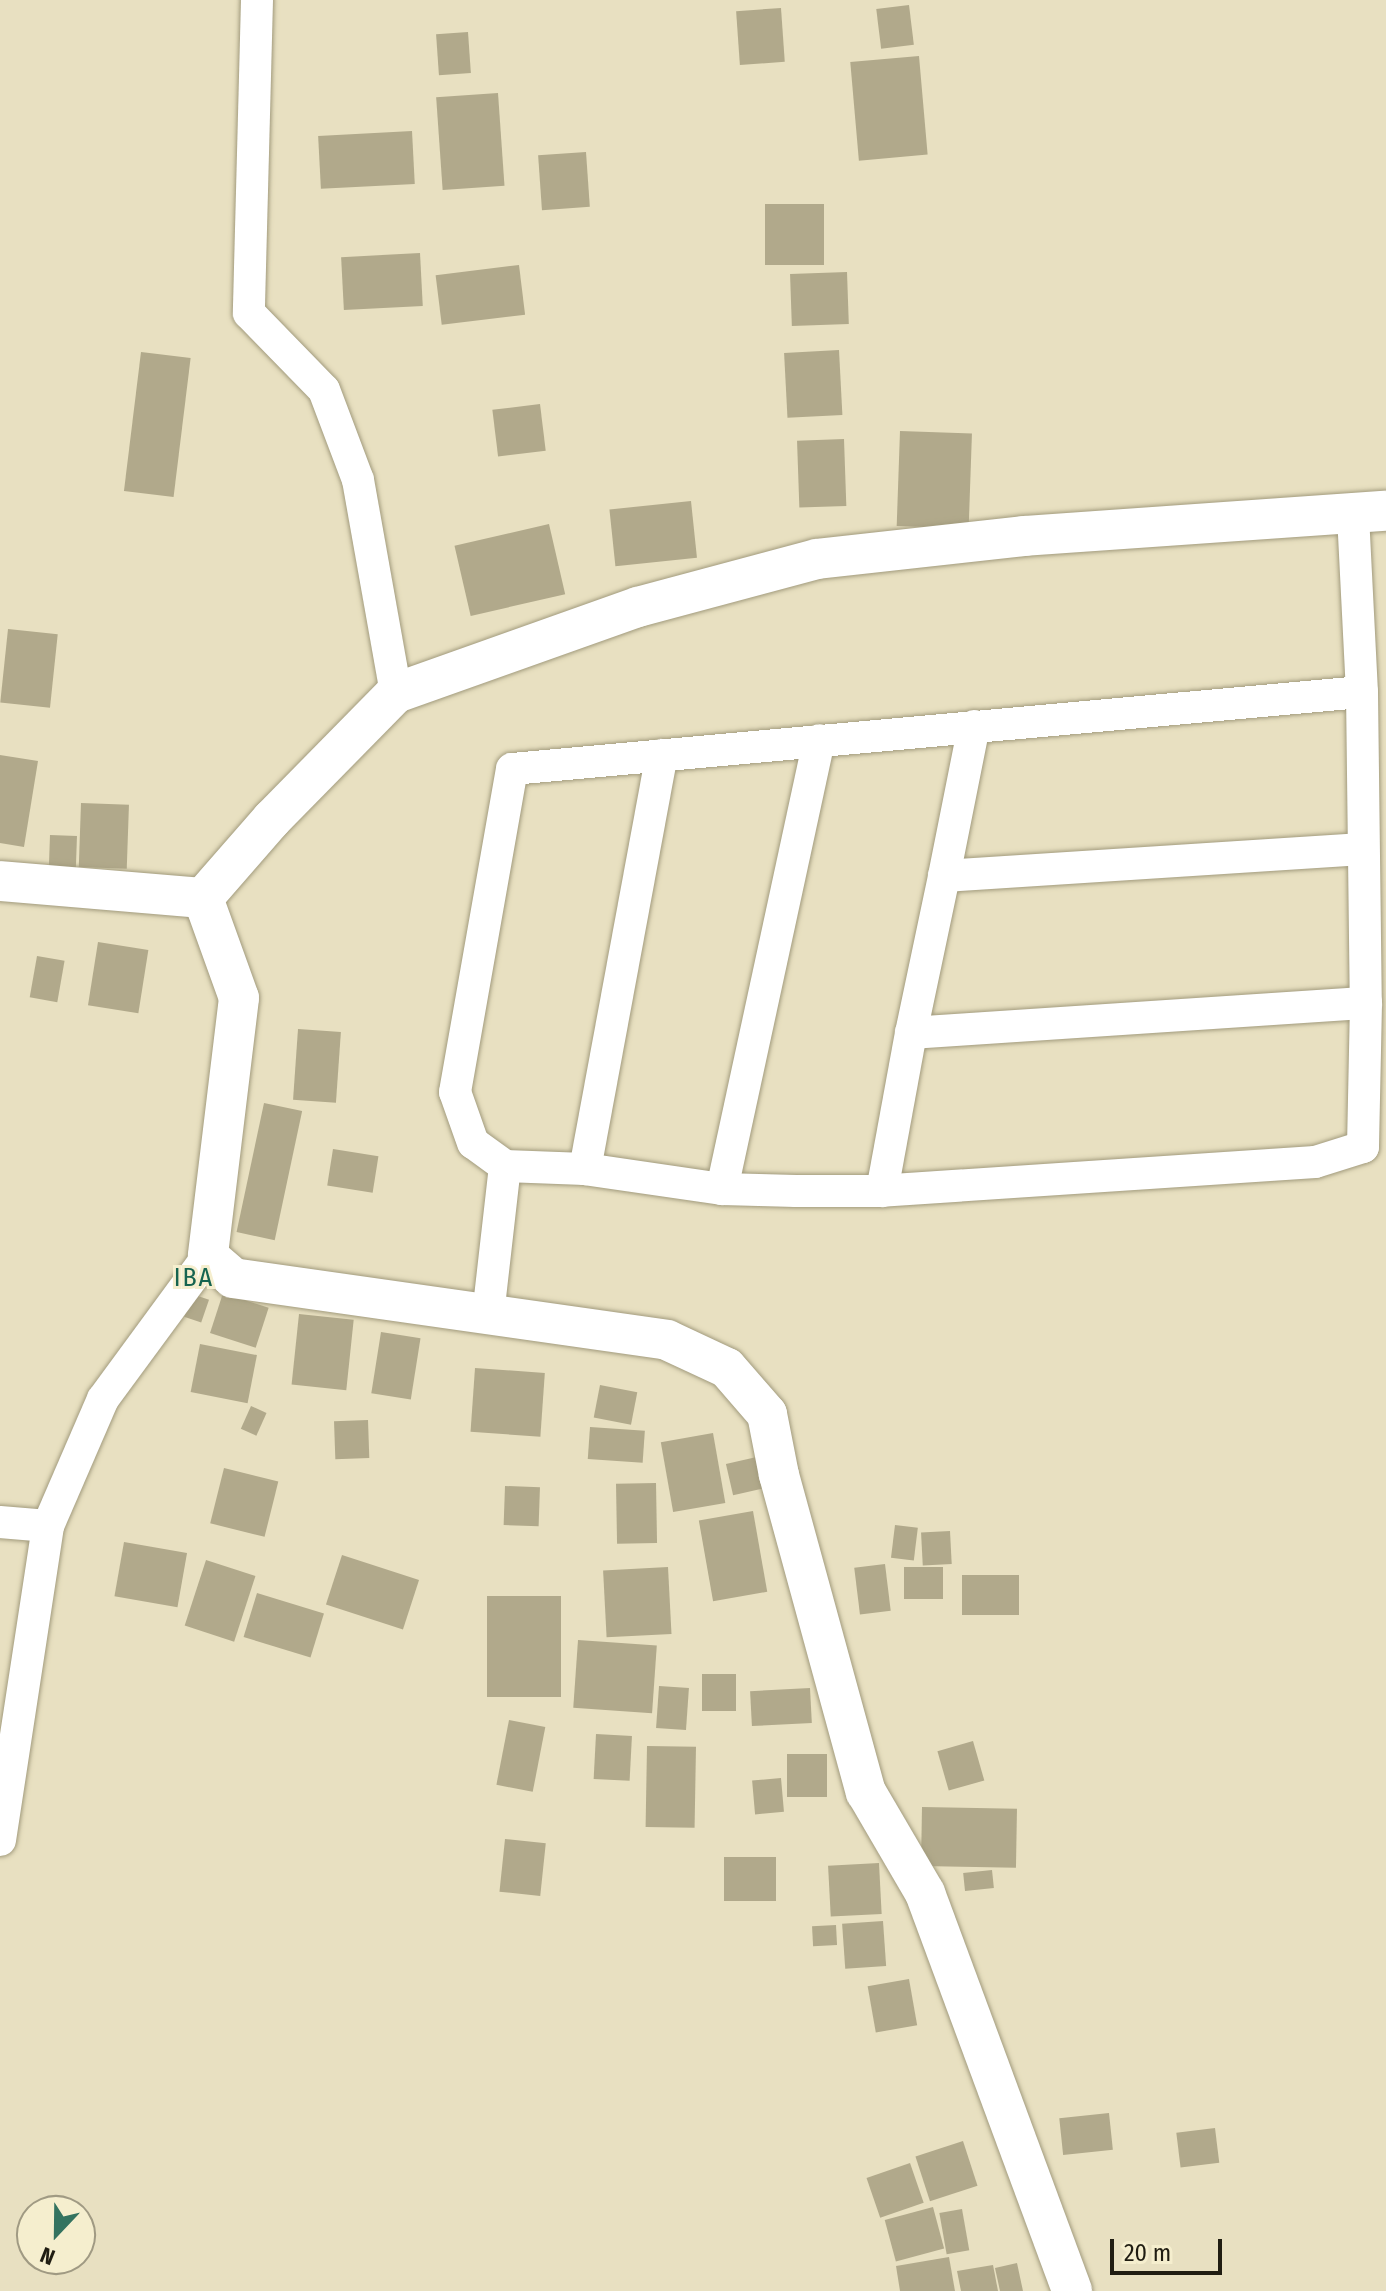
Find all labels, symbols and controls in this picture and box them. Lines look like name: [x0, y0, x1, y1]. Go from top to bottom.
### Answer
district label: IBA: [174, 1262, 214, 1294]
north arrow: [16, 2195, 96, 2275]
scale bar: [1114, 2223, 1226, 2273]
text: 20 m: [1124, 2239, 1171, 2267]
text: N: [36, 2241, 59, 2271]

